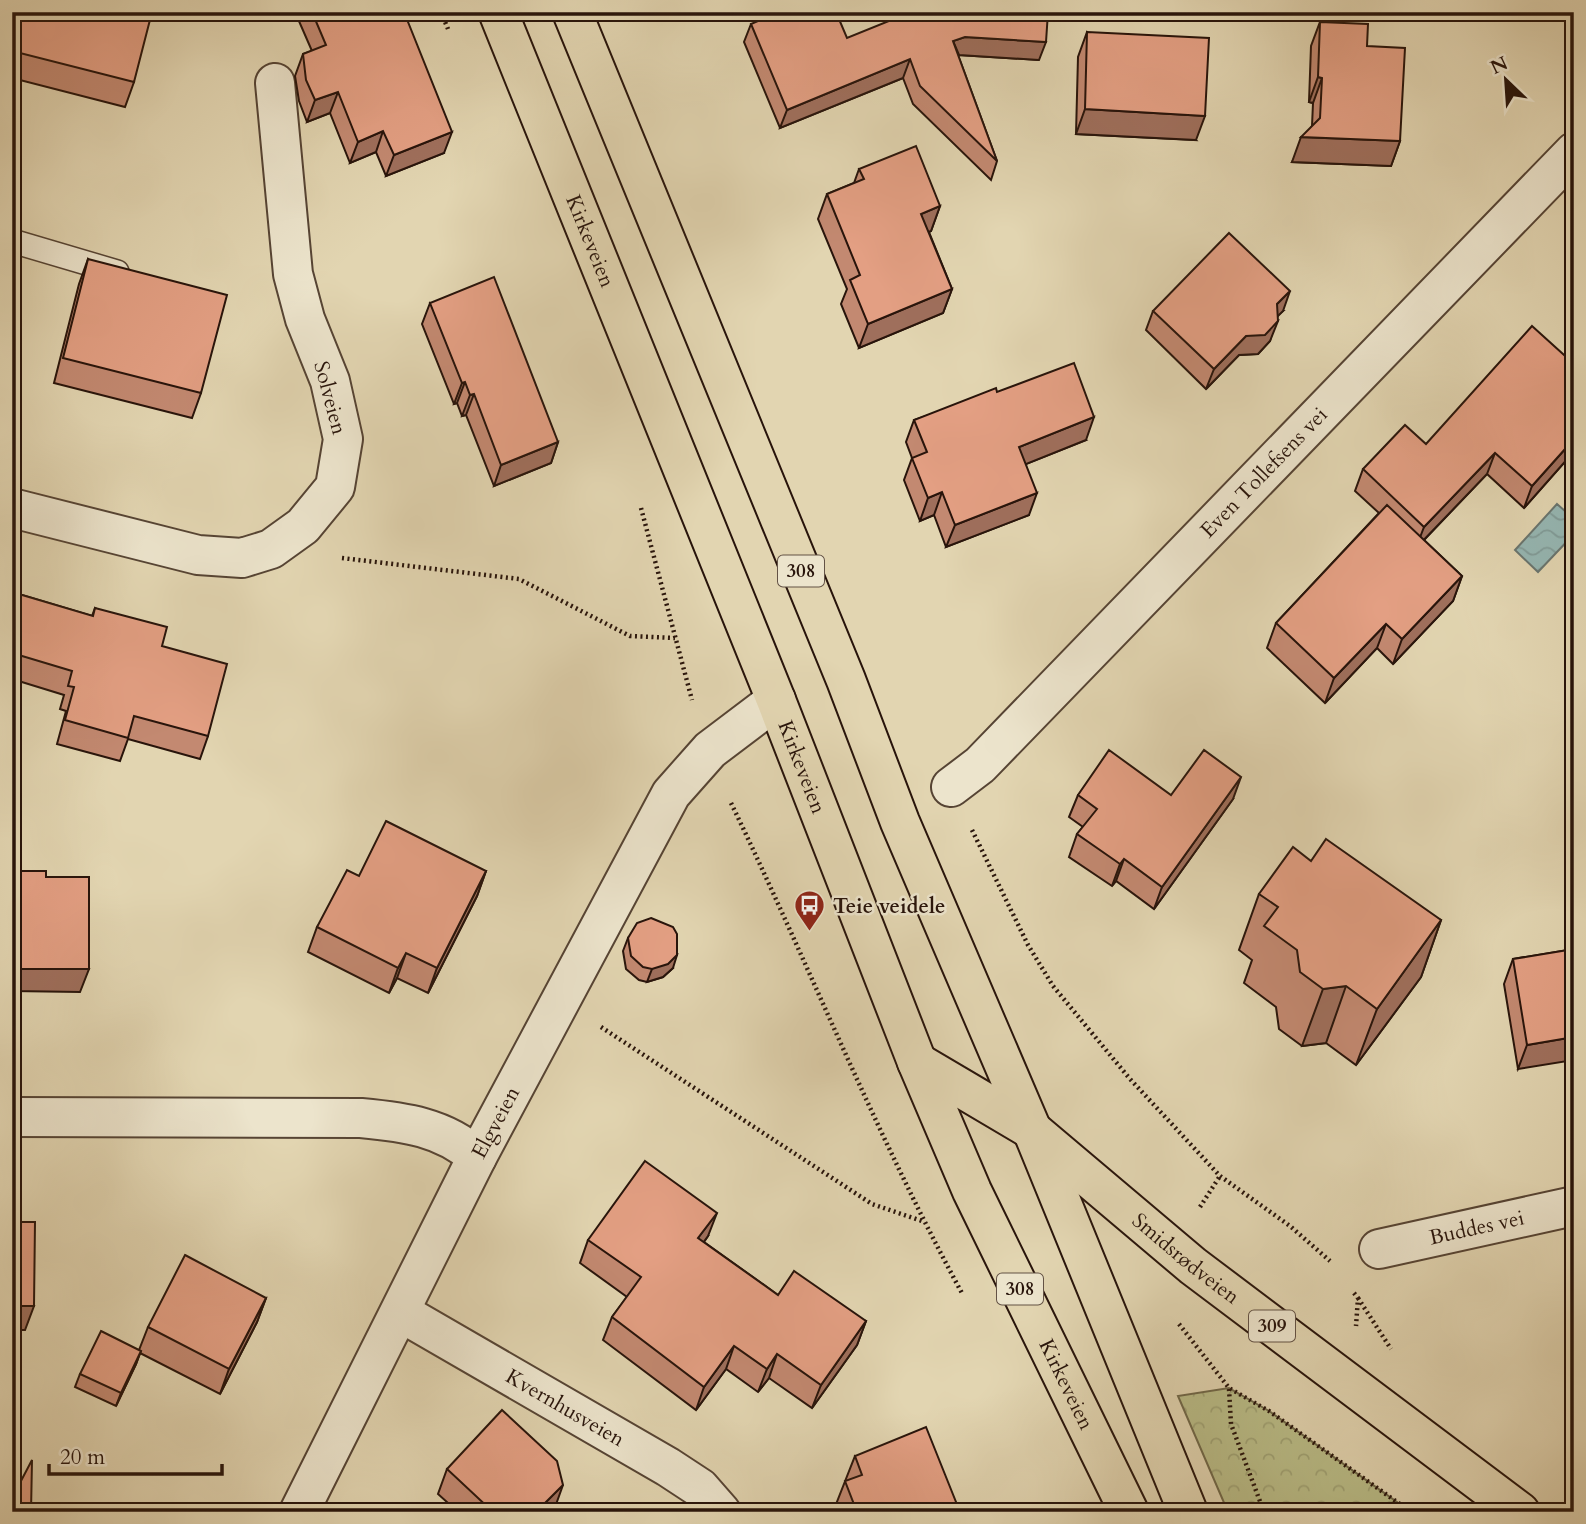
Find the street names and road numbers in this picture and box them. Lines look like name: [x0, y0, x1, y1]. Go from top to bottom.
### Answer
street label: Kirkeveien: [559, 190, 622, 292]
street label: Solveien: [306, 358, 354, 438]
street label: Even Tollefsens vei: [1194, 401, 1334, 544]
road number: 308: [778, 556, 824, 586]
street label: Kirkeveien: [771, 716, 833, 818]
street label: Elgveien: [464, 1081, 527, 1163]
street label: Buddes vei: [1426, 1203, 1527, 1252]
street label: Smidsrødveien: [1126, 1206, 1246, 1311]
road number: 308: [997, 1274, 1043, 1304]
road number: 309: [1249, 1310, 1295, 1342]
street label: Kirkeveien: [1032, 1334, 1101, 1435]
street label: Kvernhusveien: [500, 1362, 630, 1454]

